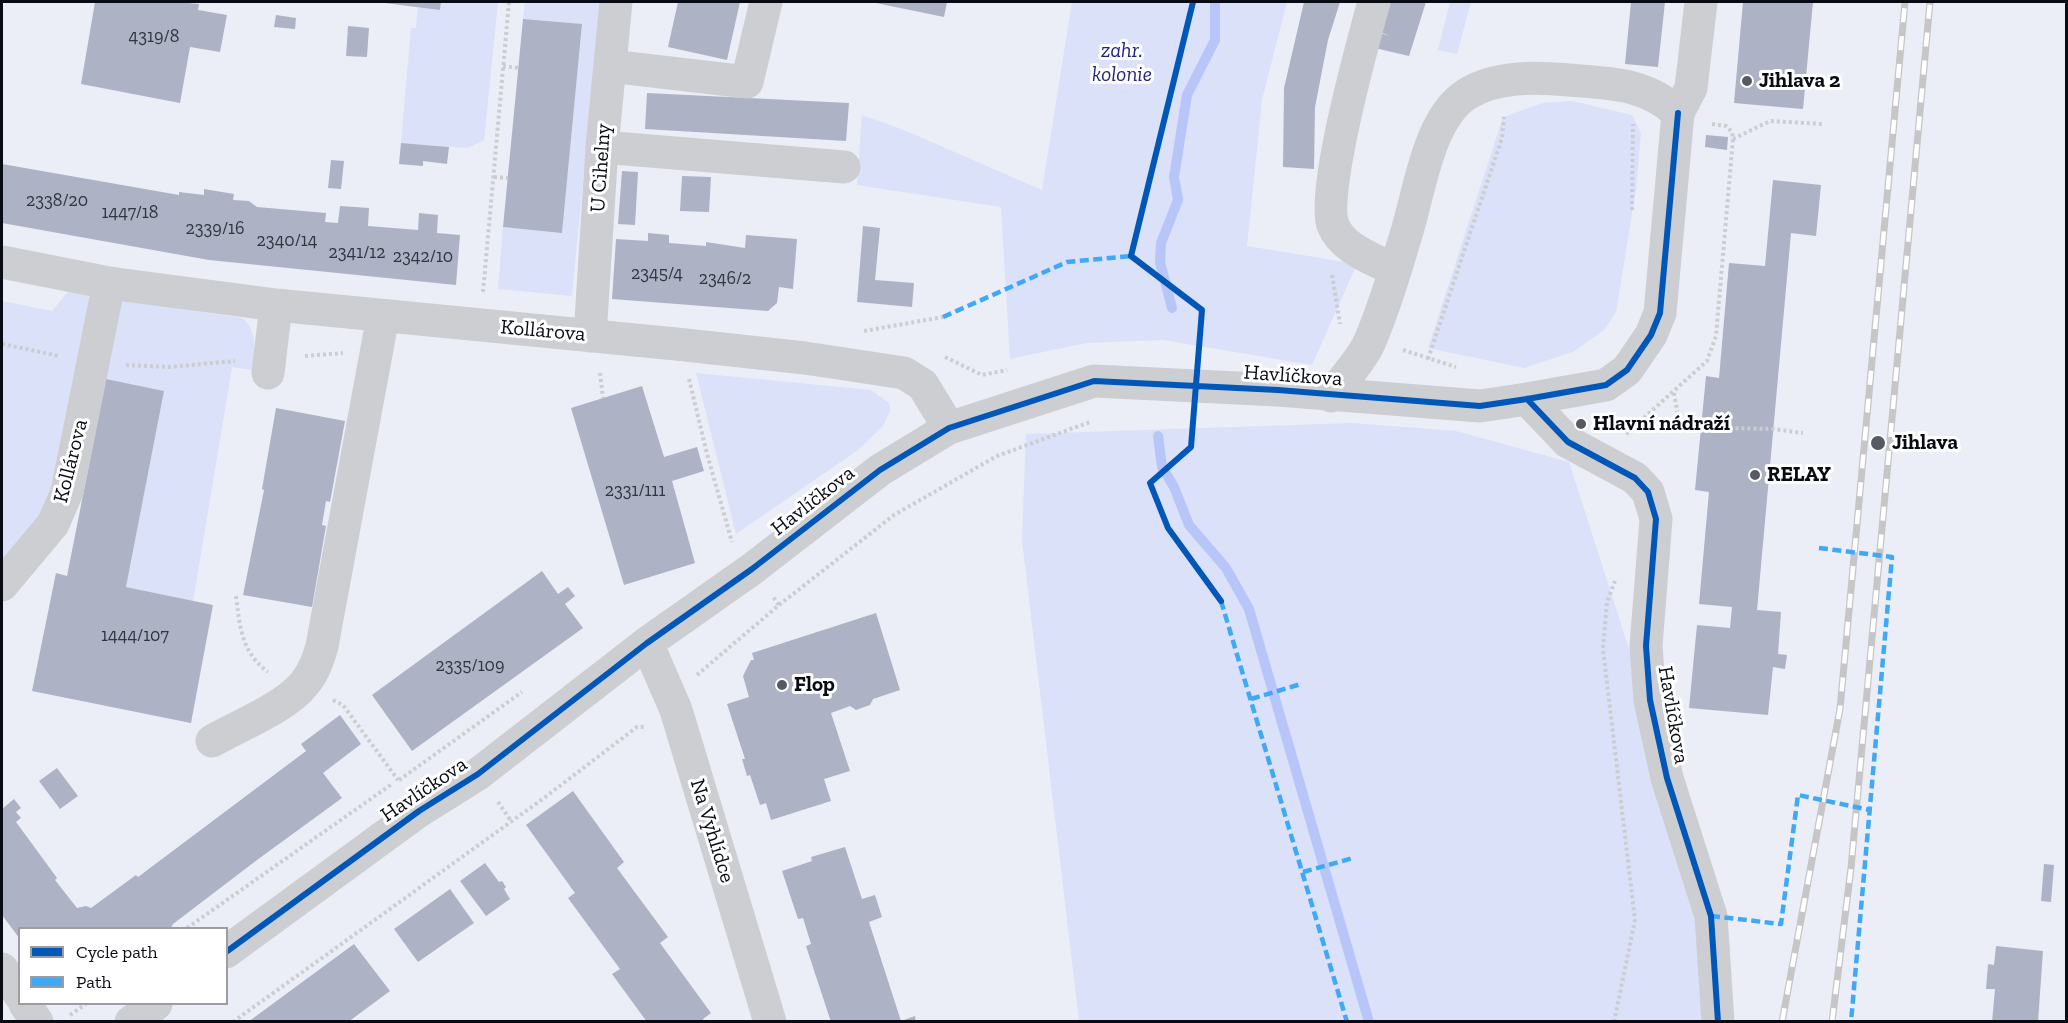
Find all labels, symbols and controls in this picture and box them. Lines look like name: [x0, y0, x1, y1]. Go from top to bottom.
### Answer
house number: 4319/8: [129, 26, 179, 48]
park label: zahr. kolonie: [1092, 38, 1152, 88]
place label: Jihlava 2: [1759, 68, 1840, 94]
marker: Jihlava 2: [1740, 74, 1754, 88]
street label: U Cihelny: [585, 123, 617, 213]
house number: 2338/20: [26, 190, 88, 212]
house number: 1447/18: [102, 202, 158, 224]
house number: 2339/16: [185, 218, 245, 240]
house number: 2340/14: [257, 230, 317, 252]
house number: 2341/12: [328, 242, 386, 264]
house number: 2342/10: [393, 246, 453, 268]
house number: 2345/4: [631, 263, 683, 285]
house number: 2346/2: [699, 268, 751, 290]
street label: Kollárova: [499, 315, 587, 347]
street label: Havlíčkova: [1243, 360, 1343, 392]
place label: Hlavní nádraží: [1593, 411, 1730, 437]
street label: Kollárova: [48, 417, 94, 505]
marker: Hlavní nádraží: [1574, 417, 1588, 431]
place label: Jihlava: [1892, 430, 1958, 456]
marker: Jihlava: [1869, 434, 1887, 452]
street label: Havlíčkova: [766, 461, 860, 541]
place label: RELAY: [1767, 462, 1831, 488]
marker: RELAY: [1748, 468, 1762, 482]
house number: 2331/111: [605, 480, 665, 502]
house number: 1444/107: [101, 625, 169, 647]
house number: 2335/109: [435, 655, 505, 677]
street label: Havlíčkova: [1652, 664, 1694, 766]
place label: Flop: [794, 672, 835, 698]
marker: Flop: [775, 678, 789, 692]
street label: Havlíčkova: [376, 752, 472, 828]
street label: Na Vyhlídce: [684, 776, 740, 886]
legend: [18, 927, 228, 1005]
text: Cycle path: [76, 941, 158, 963]
text: Path: [76, 971, 112, 993]

